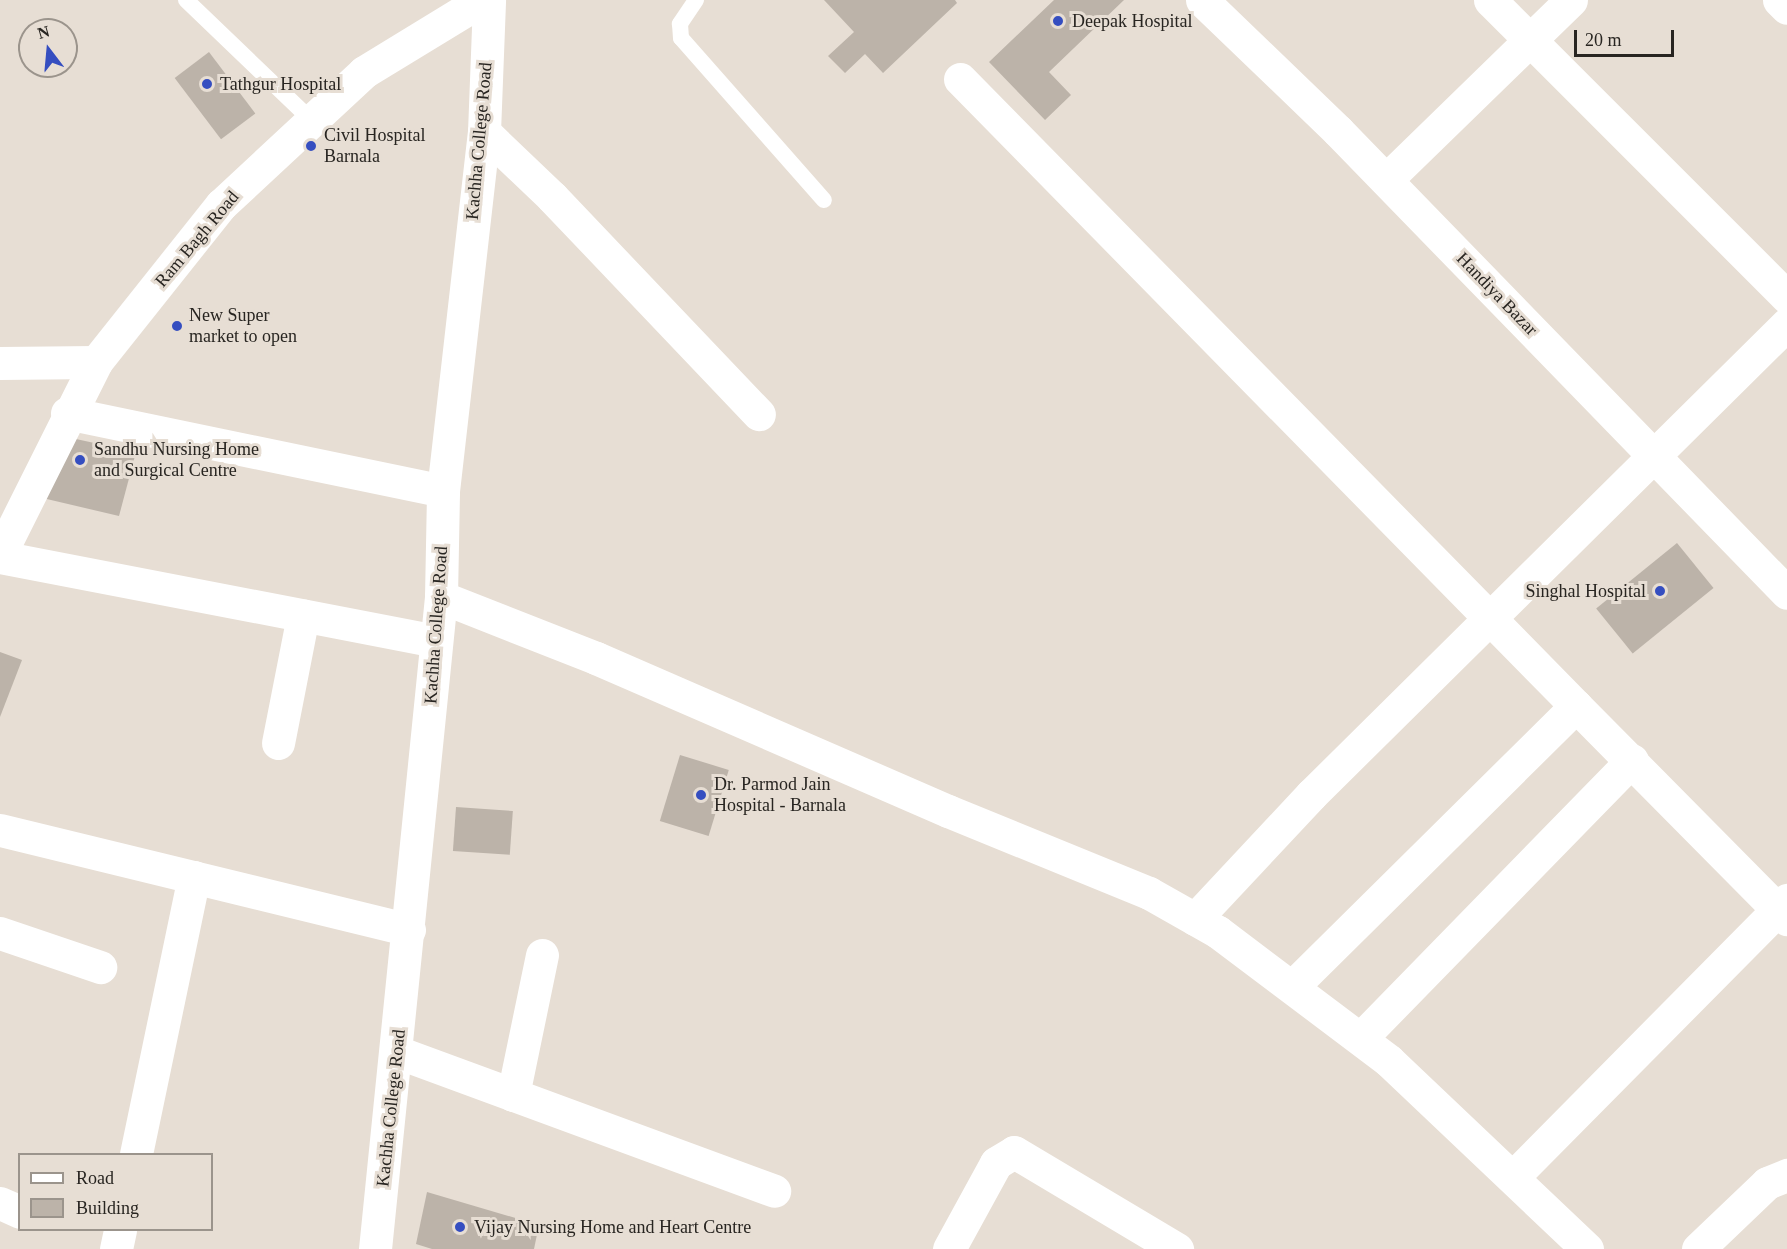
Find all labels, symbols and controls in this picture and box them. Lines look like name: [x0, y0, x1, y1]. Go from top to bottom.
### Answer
place label: Deepak Hospital: [1072, 10, 1192, 32]
marker: Deepak Hospital: [1049, 12, 1067, 30]
north arrow: [18, 18, 78, 78]
scale bar: [1577, 18, 1678, 56]
text: N: [36, 22, 51, 42]
text: 20 m: [1585, 30, 1622, 50]
street label: Kachha College Road: [461, 61, 497, 221]
place label: Tathgur Hospital: [220, 73, 341, 95]
marker: Tathgur Hospital: [198, 75, 216, 93]
place label: Civil Hospital Barnala: [324, 125, 426, 168]
marker: Civil Hospital Barnala: [302, 137, 320, 155]
street label: Ram Bagh Road: [150, 186, 244, 292]
street label: Handiya Bazar: [1452, 248, 1542, 340]
place label: New Super market to open: [189, 305, 297, 348]
marker: New Super market to open: [170, 319, 184, 333]
place label: Sandhu Nursing Home and Surgical Centre: [94, 439, 259, 482]
marker: Sandhu Nursing Home and Surgical Centre: [71, 451, 89, 469]
street label: Kachha College Road: [420, 545, 452, 705]
place label: Singhal Hospital: [1526, 580, 1646, 602]
marker: Singhal Hospital: [1651, 582, 1669, 600]
place label: Dr. Parmod Jain Hospital - Barnala: [714, 774, 846, 816]
marker: Dr. Parmod Jain Hospital - Barnala: [692, 786, 710, 804]
street label: Kachha College Road: [372, 1028, 410, 1188]
legend: [18, 1153, 213, 1231]
text: Road: [76, 1168, 114, 1188]
text: Building: [76, 1198, 139, 1218]
place label: Vijay Nursing Home and Heart Centre: [474, 1216, 751, 1238]
marker: Vijay Nursing Home and Heart Centre: [451, 1218, 469, 1236]

